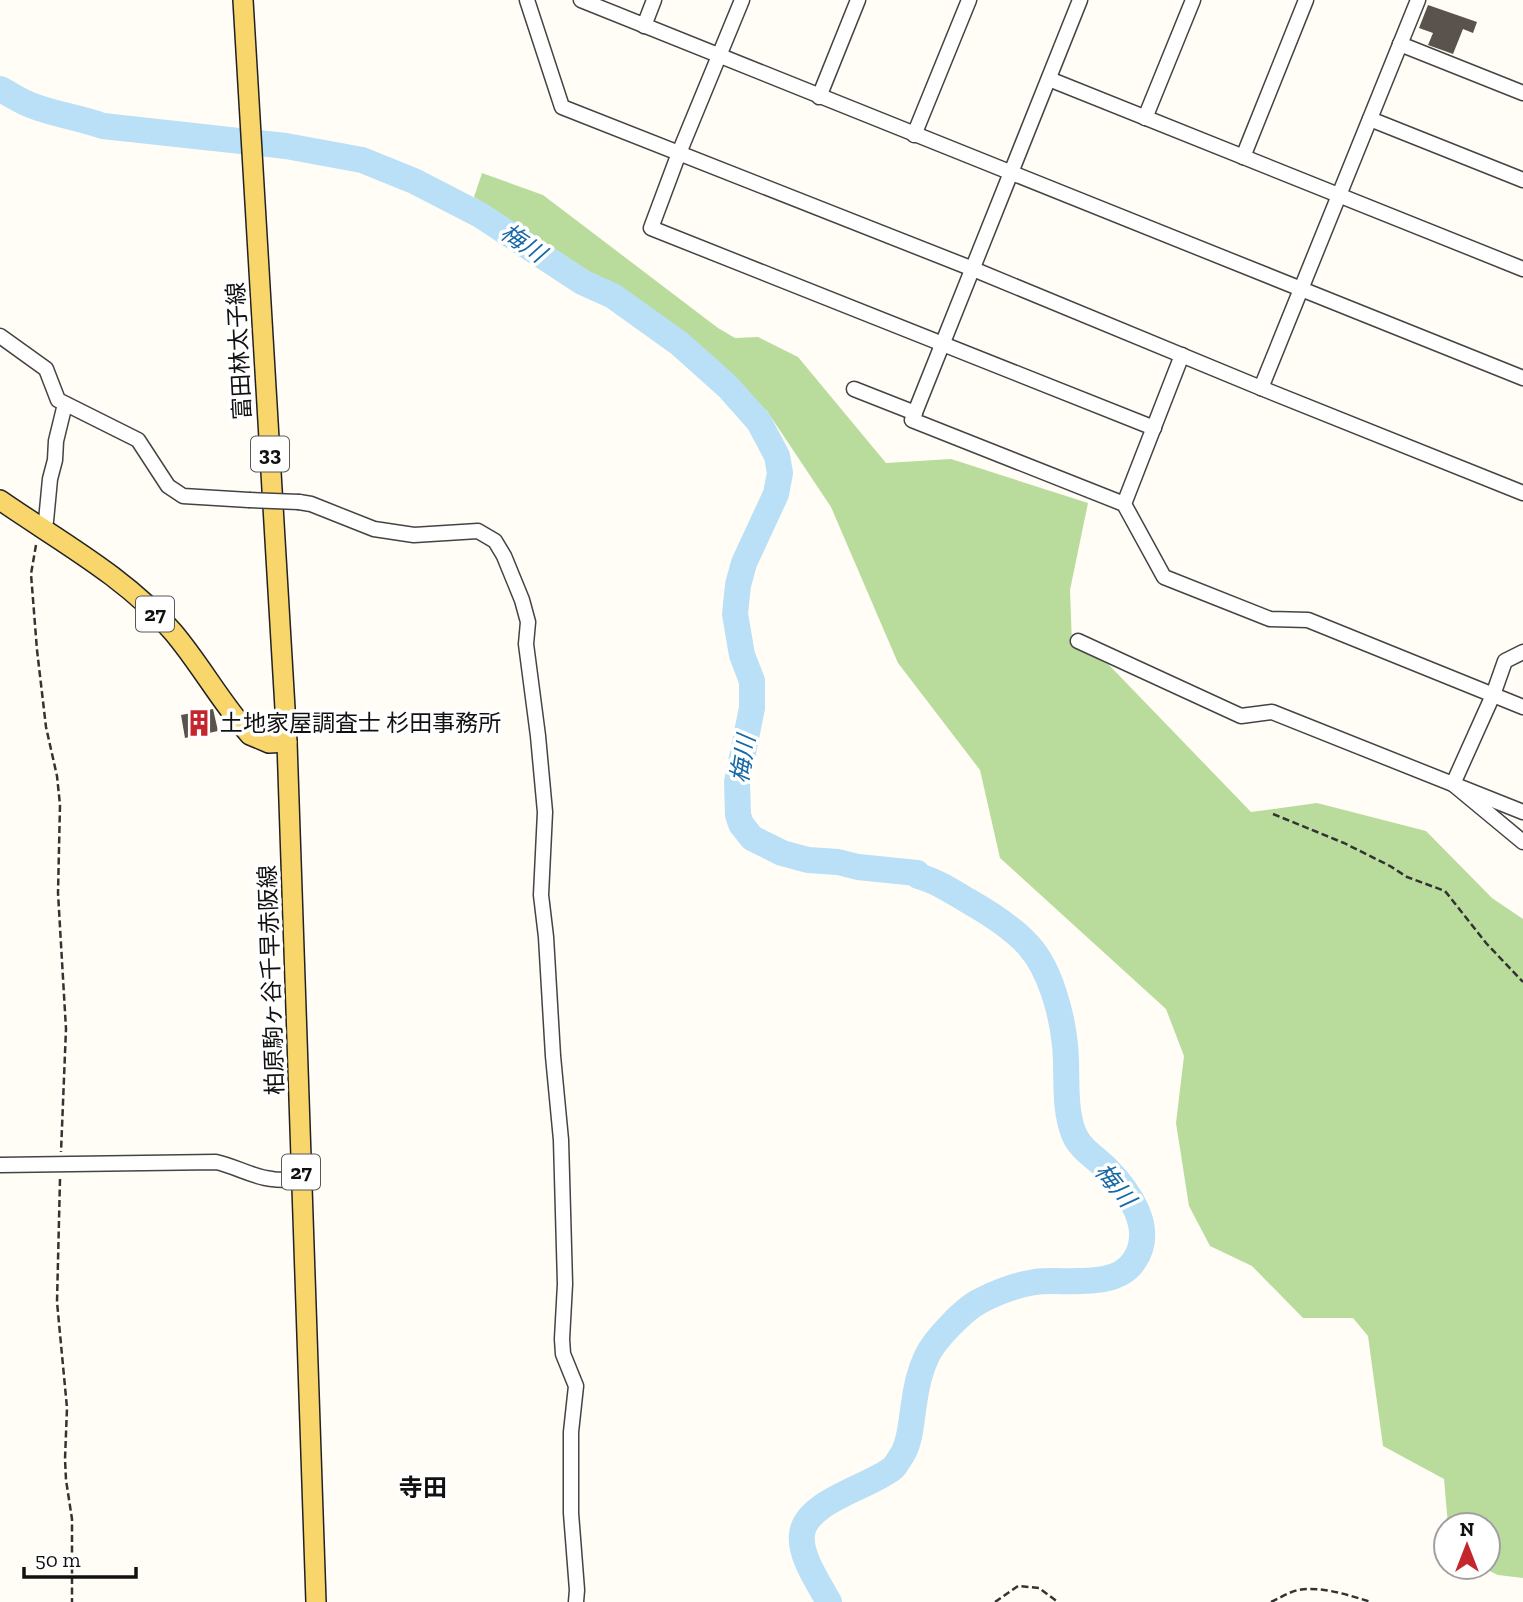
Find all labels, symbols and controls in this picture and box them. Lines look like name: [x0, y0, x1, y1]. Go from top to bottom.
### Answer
water label: 梅川: [495, 217, 554, 270]
street label: 富田林太子線: [221, 281, 257, 421]
road number: 33: [251, 436, 289, 472]
road number: 27: [136, 596, 174, 632]
building icon: 土地家屋調査士 杉田事務所: [184, 708, 214, 738]
place label: 土地家屋調査士 杉田事務所: [220, 709, 501, 737]
water label: 梅川: [724, 730, 761, 785]
street label: 柏原駒ヶ谷千早赤阪線: [253, 865, 289, 1095]
road number: 27: [282, 1154, 320, 1190]
water label: 梅川: [1089, 1157, 1144, 1215]
district label: 寺田: [399, 1473, 447, 1502]
north arrow: [1432, 1511, 1502, 1581]
text: N: [1460, 1518, 1474, 1541]
scale bar: [24, 1536, 136, 1580]
text: 50 m: [35, 1547, 81, 1572]

